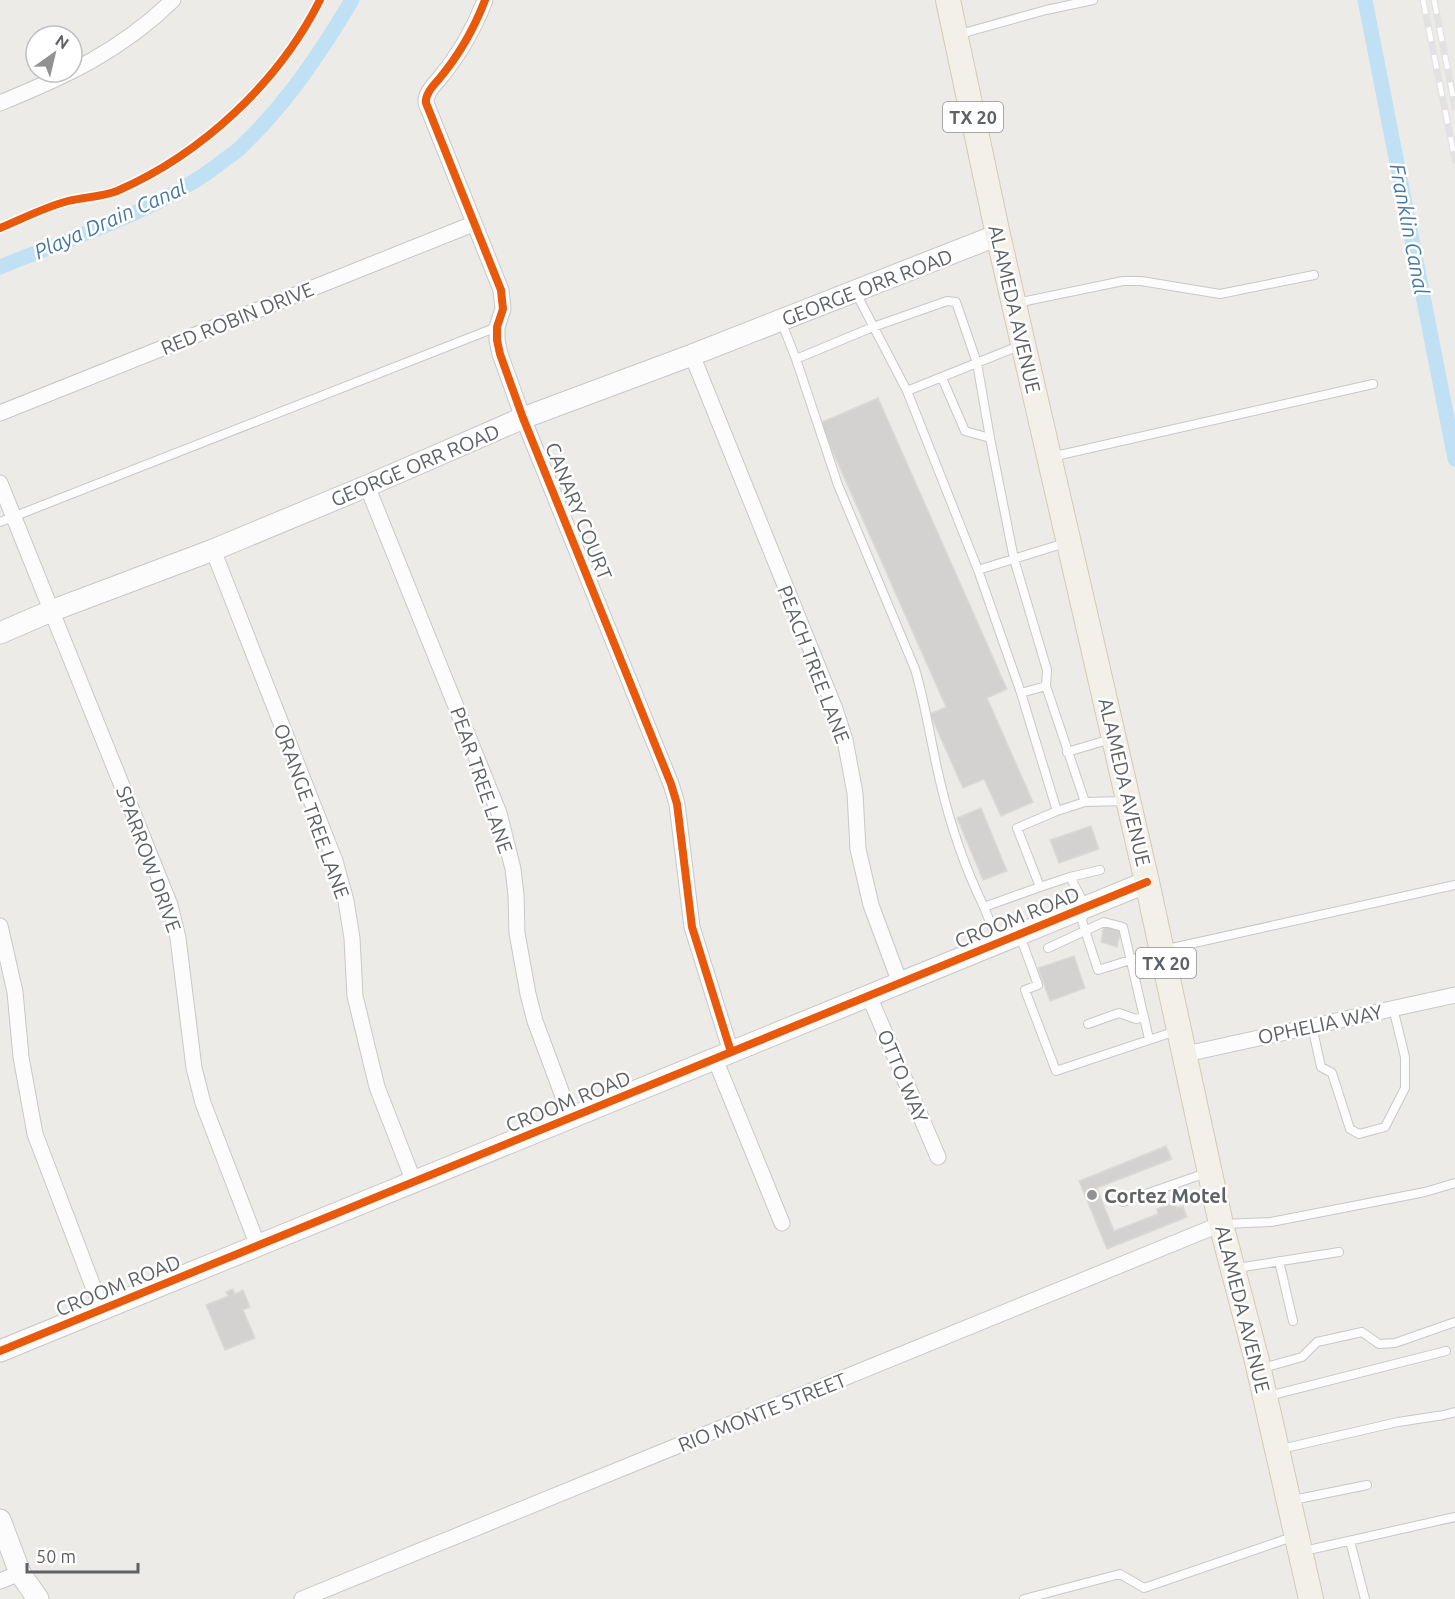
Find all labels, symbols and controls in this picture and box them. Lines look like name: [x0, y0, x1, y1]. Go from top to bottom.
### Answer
north arrow: [24, 24, 84, 84]
text: N: [52, 31, 72, 52]
road number: TX 20: [943, 102, 1003, 132]
water label: Franklin Canal: [1386, 161, 1434, 297]
water label: Playa Drain Canal: [30, 175, 190, 263]
street label: ALAMEDA AVENUE: [984, 223, 1046, 395]
street label: GEORGE ORR ROAD: [778, 244, 956, 330]
street label: RED ROBIN DRIVE: [157, 277, 317, 359]
street label: GEORGE ORR ROAD: [327, 419, 503, 511]
street label: CANARY COURT: [541, 439, 617, 583]
street label: PEACH TREE LANE: [773, 582, 855, 746]
street label: ALAMEDA AVENUE: [1094, 696, 1156, 868]
street label: PEAR TREE LANE: [446, 704, 518, 856]
street label: ORANGE TREE LANE: [270, 720, 354, 902]
street label: SPARROW DRIVE: [112, 783, 186, 935]
street label: CROOM ROAD: [951, 882, 1083, 952]
road number: TX 20: [1136, 948, 1196, 978]
street label: OPHELIA WAY: [1256, 999, 1385, 1048]
street label: OTTO WAY: [873, 1026, 933, 1126]
street label: CROOM ROAD: [502, 1066, 634, 1136]
place label: Cortez Motel: [1104, 1184, 1227, 1207]
marker: Cortez Motel: [1085, 1188, 1099, 1202]
street label: ALAMEDA AVENUE: [1211, 1223, 1275, 1395]
street label: CROOM ROAD: [52, 1250, 184, 1320]
street label: RIO MONTE STREET: [675, 1368, 849, 1456]
scale bar: [27, 1536, 138, 1574]
text: 50 m: [36, 1546, 76, 1566]

